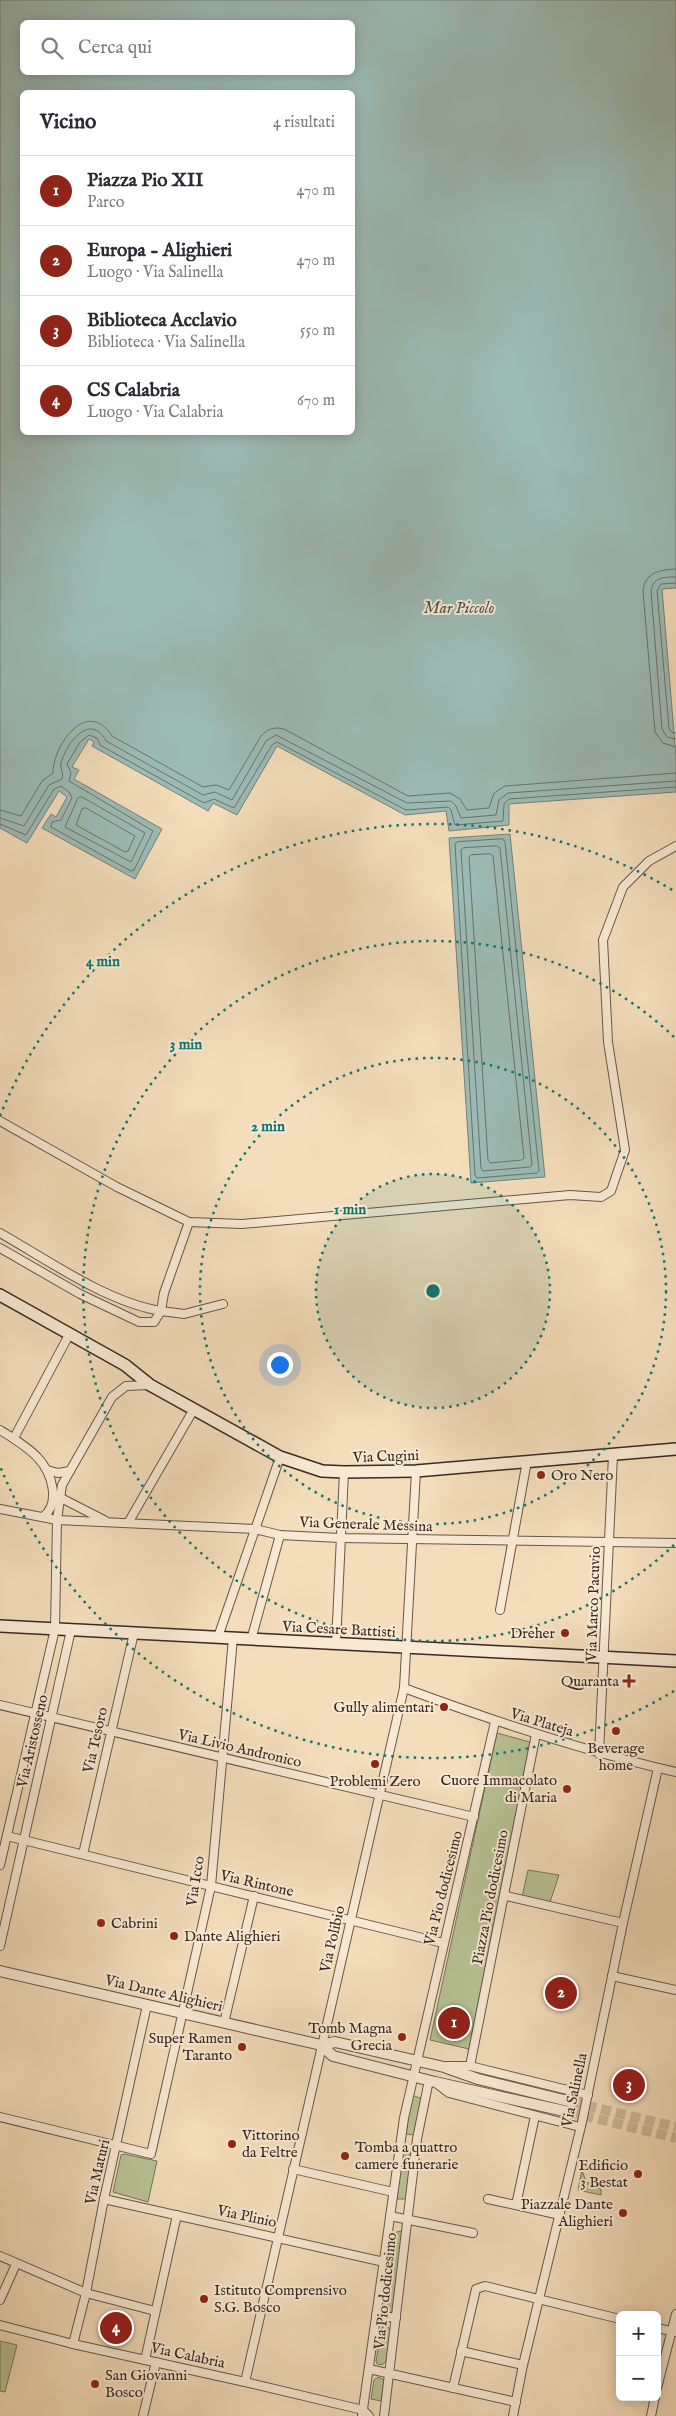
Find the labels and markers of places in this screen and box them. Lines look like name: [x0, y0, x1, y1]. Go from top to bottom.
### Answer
centre of rings: [424, 1282, 442, 1300]
place label: Oro Nero: [551, 1466, 613, 1485]
marker: Oro Nero: [535, 1469, 547, 1481]
place label: Dreher: [510, 1624, 555, 1643]
marker: Dreher: [559, 1627, 571, 1639]
place label: Quaranta: [561, 1672, 620, 1691]
marker: Quaranta: [623, 1675, 635, 1687]
place label: Gully alimentari: [333, 1698, 434, 1717]
marker: Gully alimentari: [438, 1701, 450, 1713]
marker: Beverage home: [610, 1725, 622, 1737]
place label: Beverage home: [587, 1739, 645, 1775]
marker: Problemi Zero: [369, 1758, 381, 1770]
place label: Cuore Immacolato di Maria: [440, 1771, 558, 1807]
place label: Problemi Zero: [329, 1772, 421, 1791]
marker: Cuore Immacolato di Maria: [561, 1783, 573, 1795]
place label: Cabrini: [111, 1914, 158, 1933]
marker: Cabrini: [95, 1917, 107, 1929]
place label: Dante Alighieri: [184, 1927, 281, 1946]
marker: Dante Alighieri: [168, 1930, 180, 1942]
pin: 2: [545, 1974, 577, 2012]
pin: 1: [438, 2004, 470, 2042]
place label: Tomb Magna Grecia: [308, 2019, 393, 2055]
place label: Super Ramen Taranto: [149, 2029, 232, 2065]
marker: Tomb Magna Grecia: [396, 2031, 408, 2043]
marker: Super Ramen Taranto: [236, 2041, 248, 2053]
pin: 3: [613, 2066, 645, 2104]
place label: Vittorino da Feltre: [241, 2126, 300, 2162]
marker: Vittorino da Feltre: [226, 2138, 238, 2150]
place label: Tomba a quattro camere funerarie: [355, 2138, 459, 2174]
marker: Tomba a quattro camere funerarie: [339, 2150, 351, 2162]
place label: Edificio 3 Bestat: [578, 2156, 628, 2192]
marker: Edificio 3 Bestat: [632, 2168, 644, 2180]
place label: Piazzale Dante Alighieri: [521, 2195, 613, 2231]
marker: Piazzale Dante Alighieri: [617, 2207, 629, 2219]
place label: Istituto Comprensivo S.G. Bosco: [214, 2281, 347, 2317]
marker: Istituto Comprensivo S.G. Bosco: [198, 2293, 210, 2305]
pin: 4: [100, 2309, 132, 2347]
place label: San Giovanni Bosco: [105, 2366, 187, 2402]
marker: San Giovanni Bosco: [89, 2378, 101, 2390]

